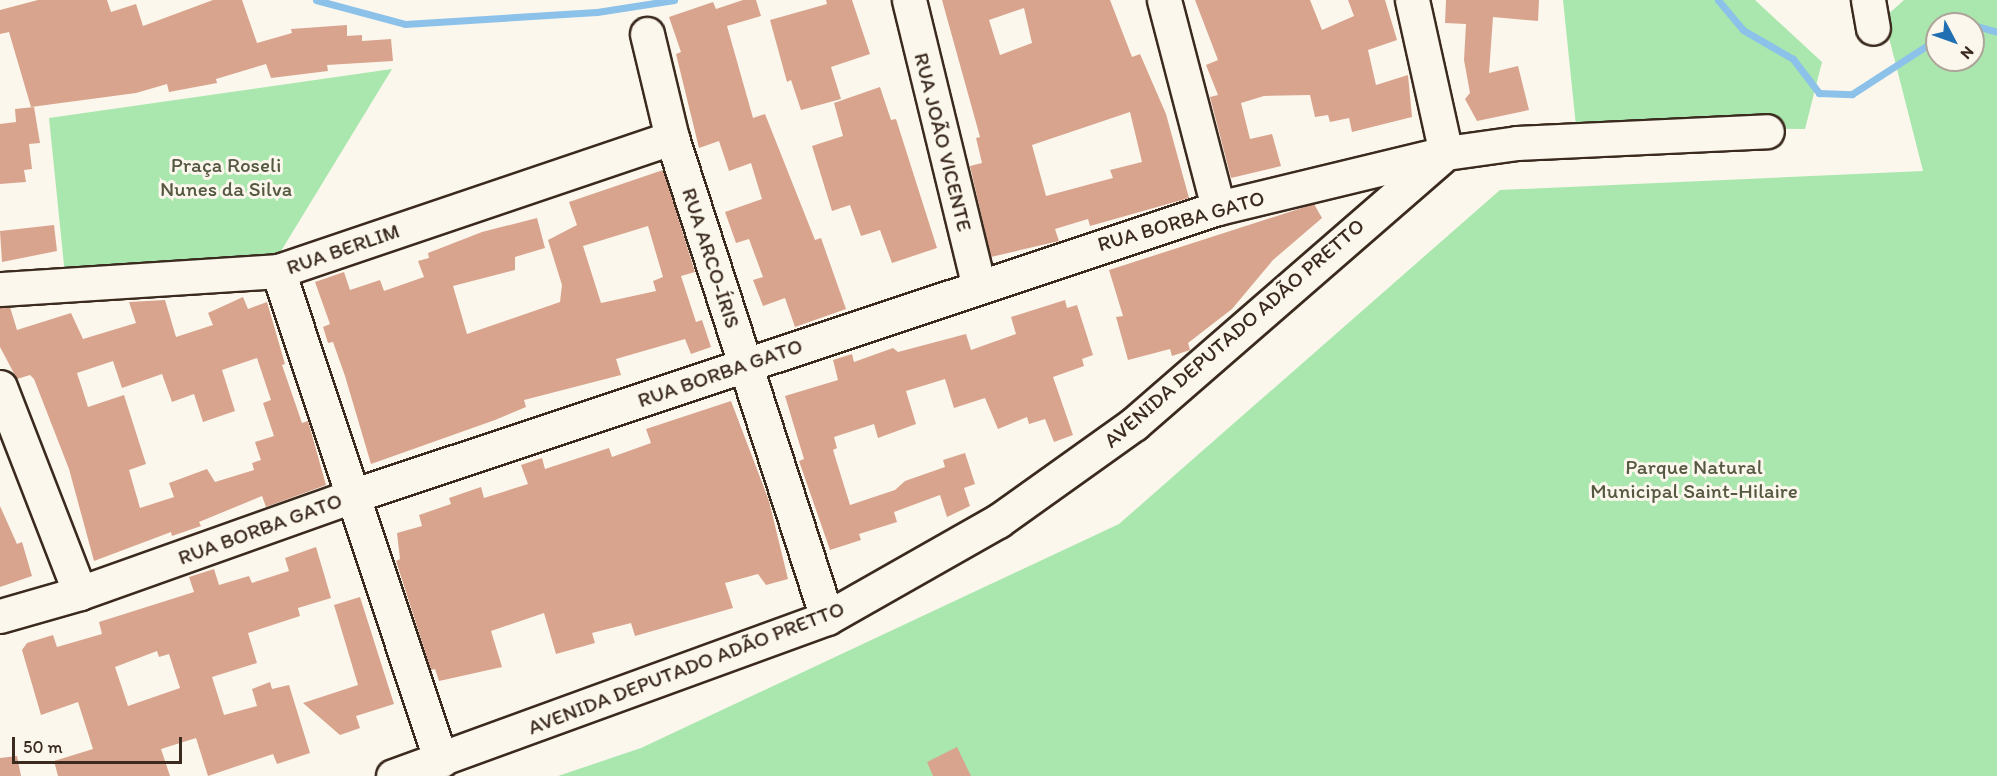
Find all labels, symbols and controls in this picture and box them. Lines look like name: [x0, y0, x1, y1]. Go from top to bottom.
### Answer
north arrow: [1925, 12, 1985, 72]
text: N: [1957, 43, 1978, 63]
street label: RUA JOÃO VICENTE: [908, 48, 978, 236]
park label: Praça Roseli Nunes da Silva: [160, 152, 292, 202]
street label: RUA ARCO-ÍRIS: [676, 184, 746, 332]
street label: RUA BORBA GATO: [1094, 185, 1268, 257]
street label: AVENIDA DEPUTADO ADÃO PRETTO: [1099, 213, 1369, 453]
street label: RUA BERLIM: [284, 218, 402, 280]
street label: RUA BORBA GATO: [634, 333, 806, 413]
park label: Parque Natural Municipal Saint-Hilaire: [1589, 454, 1799, 504]
street label: RUA BORBA GATO: [174, 488, 346, 570]
street label: AVENIDA DEPUTADO ADÃO PRETTO: [524, 596, 848, 740]
scale bar: [15, 725, 184, 763]
text: 50 m: [23, 736, 63, 758]

